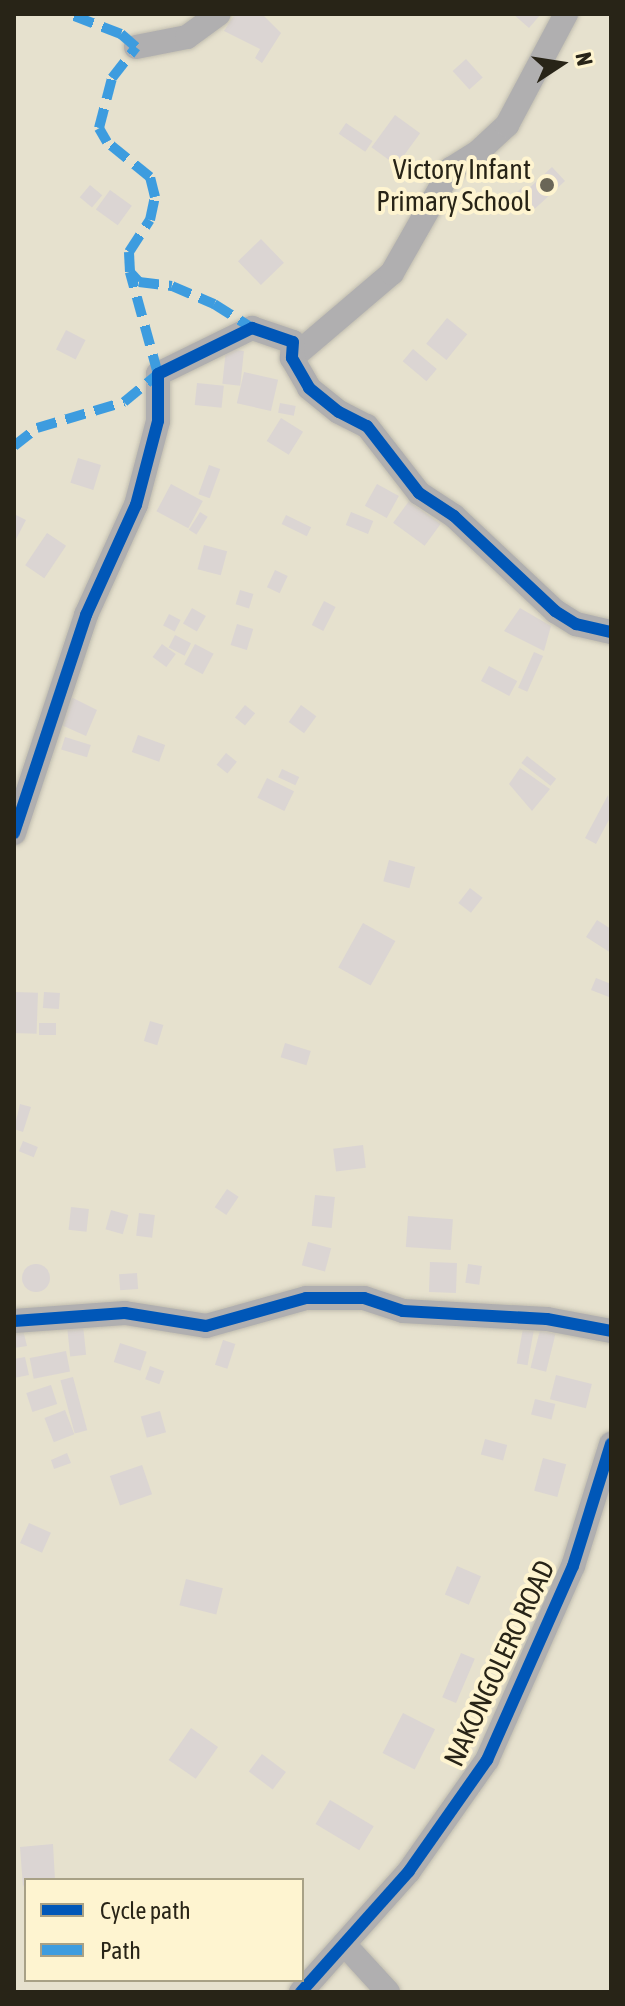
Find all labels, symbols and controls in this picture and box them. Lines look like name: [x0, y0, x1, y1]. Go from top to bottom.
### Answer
north arrow: [521, 24, 601, 104]
text: N: [570, 50, 599, 68]
place label: Victory Infant Primary School: [376, 152, 531, 218]
marker: Victory Infant Primary School: [538, 176, 556, 194]
street label: NAKONGOLERO ROAD: [437, 1555, 561, 1771]
legend: [24, 1878, 304, 1982]
text: Cycle path: [100, 1897, 191, 1924]
text: Path: [100, 1937, 141, 1964]

